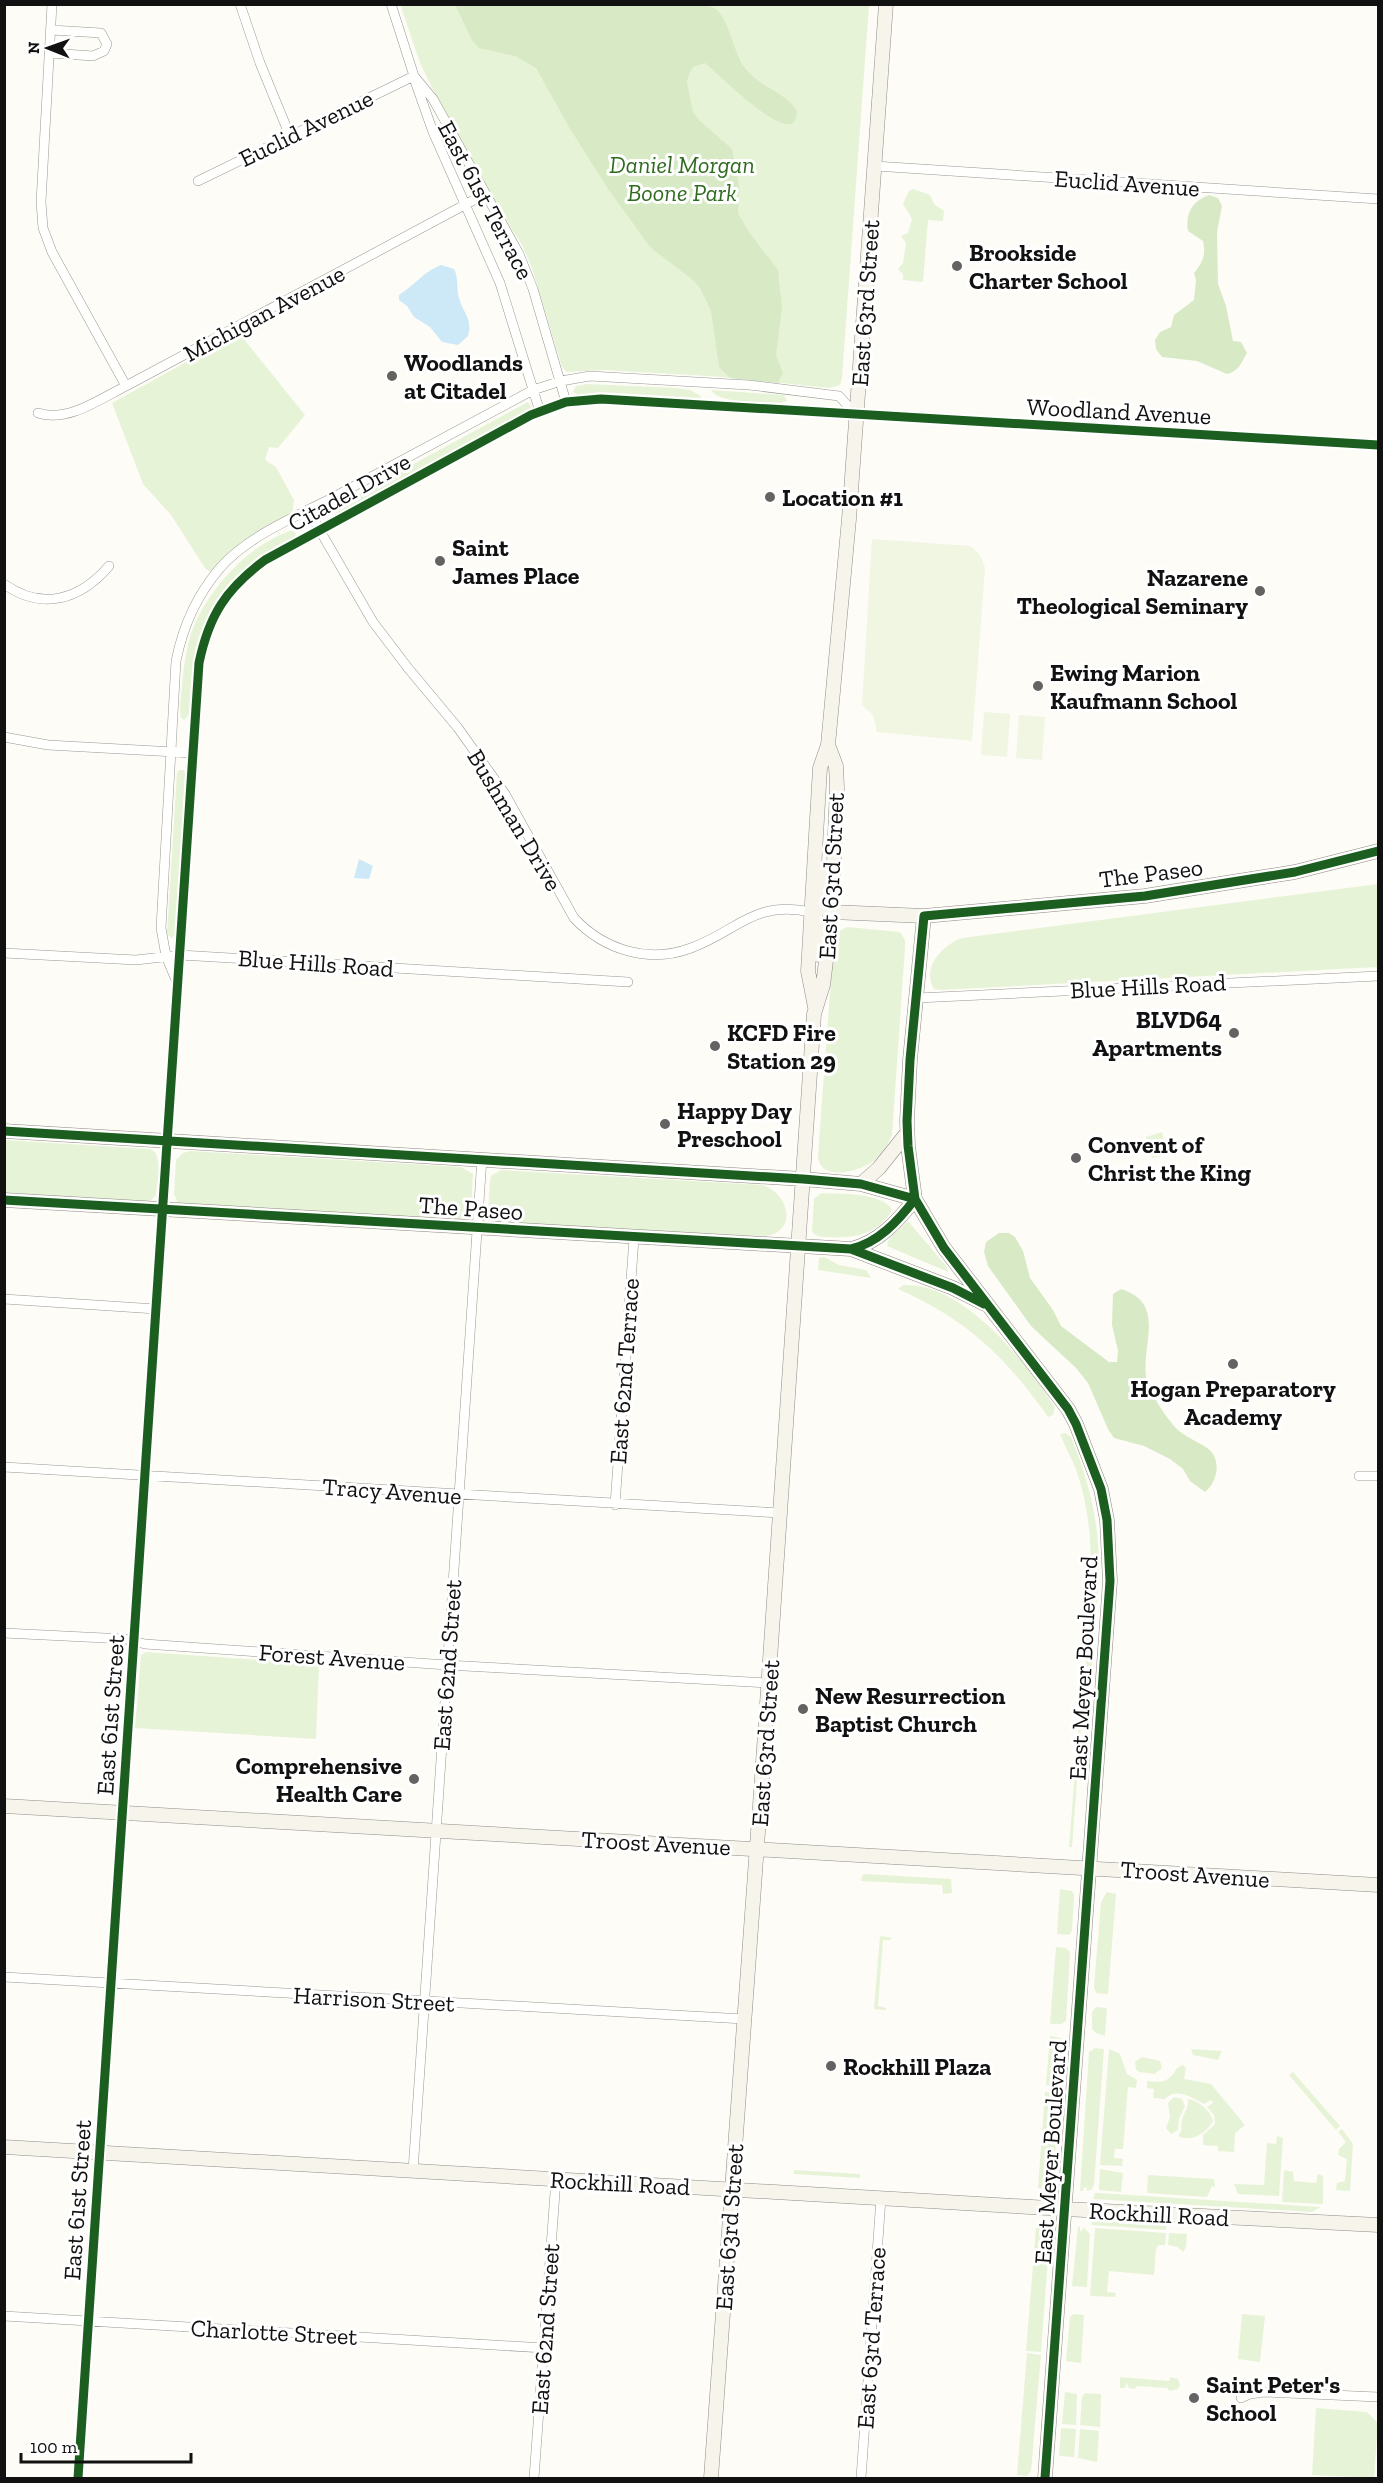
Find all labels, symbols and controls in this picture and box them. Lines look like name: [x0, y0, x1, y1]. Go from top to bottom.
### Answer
north arrow: [18, 18, 78, 78]
text: N: [24, 41, 43, 54]
street label: Euclid Avenue: [234, 83, 378, 173]
street label: East 61st Terrace: [432, 116, 540, 284]
park label: Daniel Morgan Boone Park: [609, 150, 755, 207]
street label: Euclid Avenue: [1053, 163, 1201, 203]
street label: East 63rd Street: [845, 219, 885, 387]
place label: Brookside Charter School: [969, 238, 1128, 295]
street label: Michigan Avenue: [178, 258, 350, 368]
marker: Brookside Charter School: [950, 259, 964, 273]
place label: Woodlands at Citadel: [404, 348, 523, 405]
marker: Woodlands at Citadel: [385, 369, 399, 383]
street label: Woodland Avenue: [1026, 392, 1212, 430]
street label: Citadel Drive: [283, 446, 415, 538]
place label: Location #1: [782, 483, 903, 512]
marker: Location #1: [763, 490, 777, 504]
place label: Saint James Place: [452, 533, 580, 590]
marker: Saint James Place: [433, 554, 447, 568]
place label: Nazarene Theological Seminary: [1016, 563, 1248, 620]
marker: Nazarene Theological Seminary: [1253, 584, 1267, 598]
place label: Ewing Marion Kaufmann School: [1050, 658, 1237, 715]
marker: Ewing Marion Kaufmann School: [1031, 679, 1045, 693]
street label: Bushman Drive: [461, 744, 569, 896]
street label: East 63rd Street: [812, 792, 850, 960]
street label: The Paseo: [1097, 852, 1205, 894]
street label: Blue Hills Road: [237, 943, 395, 983]
street label: Blue Hills Road: [1069, 967, 1227, 1005]
place label: BLVD64 Apartments: [1092, 1005, 1222, 1062]
place label: KCFD Fire Station 29: [727, 1018, 836, 1075]
marker: BLVD64 Apartments: [1227, 1026, 1241, 1040]
marker: KCFD Fire Station 29: [708, 1039, 722, 1053]
place label: Happy Day Preschool: [677, 1096, 792, 1153]
marker: Happy Day Preschool: [658, 1117, 672, 1131]
place label: Convent of Christ the King: [1088, 1130, 1251, 1187]
marker: Convent of Christ the King: [1069, 1151, 1083, 1165]
street label: The Paseo: [418, 1190, 524, 1226]
street label: East 62nd Terrace: [603, 1277, 645, 1465]
marker: Hogan Preparatory Academy: [1226, 1357, 1240, 1371]
place label: Hogan Preparatory Academy: [1130, 1374, 1336, 1431]
street label: Tracy Avenue: [321, 1472, 463, 1510]
street label: East Meyer Boulevard: [1063, 1555, 1103, 1781]
street label: East 62nd Street: [427, 1578, 467, 1751]
street label: East 61st Street: [90, 1634, 130, 1796]
street label: Forest Avenue: [258, 1637, 406, 1677]
street label: East 63rd Street: [745, 1659, 785, 1827]
place label: New Resurrection Baptist Church: [815, 1681, 1006, 1738]
marker: New Resurrection Baptist Church: [796, 1702, 810, 1716]
place label: Comprehensive Health Care: [236, 1751, 402, 1808]
marker: Comprehensive Health Care: [407, 1772, 421, 1786]
street label: Troost Avenue: [581, 1825, 731, 1861]
street label: Troost Avenue: [1119, 1854, 1271, 1894]
street label: Harrison Street: [293, 1980, 456, 2018]
street label: East Meyer Boulevard: [1028, 2039, 1072, 2265]
place label: Rockhill Plaza: [843, 2052, 992, 2081]
marker: Rockhill Plaza: [824, 2059, 838, 2073]
street label: East 61st Street: [57, 2119, 97, 2281]
street label: East 63rd Street: [709, 2143, 749, 2311]
street label: Rockhill Road: [549, 2165, 691, 2201]
street label: Rockhill Road: [1088, 2196, 1230, 2232]
street label: East 62nd Street: [525, 2242, 565, 2415]
street label: East 63rd Terrace: [850, 2246, 892, 2430]
street label: Charlotte Street: [190, 2313, 358, 2351]
place label: Saint Peter's School: [1206, 2370, 1340, 2427]
marker: Saint Peter's School: [1187, 2391, 1201, 2405]
scale bar: [21, 2426, 190, 2464]
text: 100 m: [30, 2436, 78, 2458]

